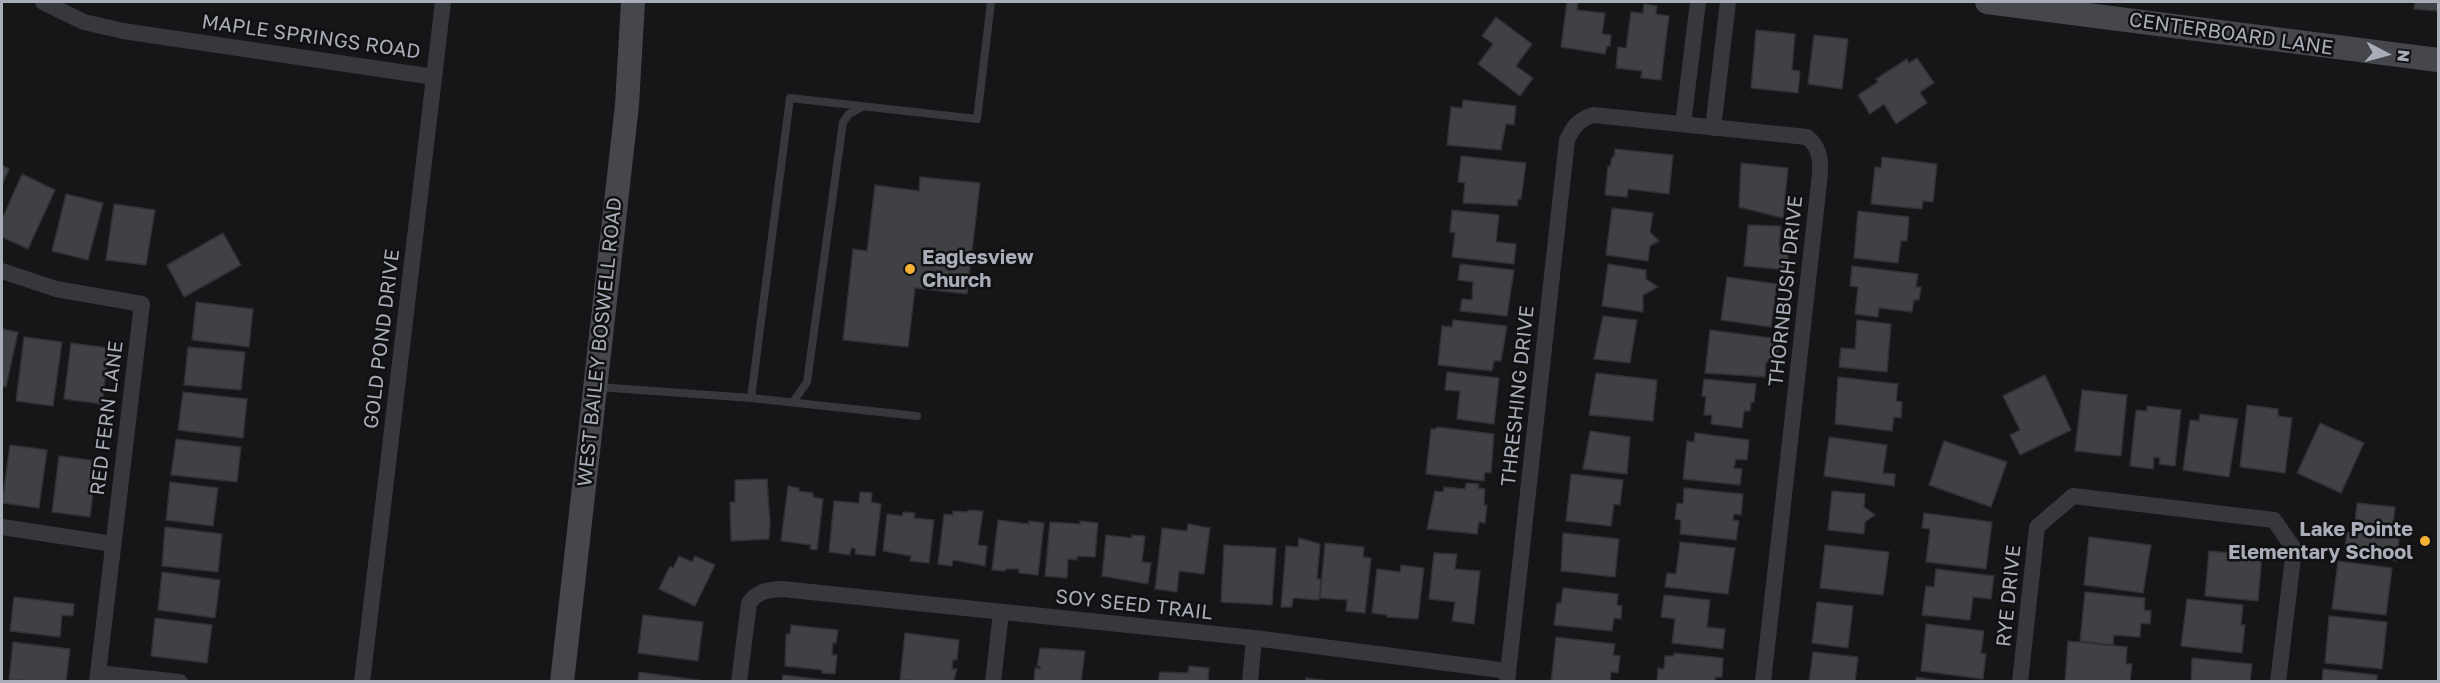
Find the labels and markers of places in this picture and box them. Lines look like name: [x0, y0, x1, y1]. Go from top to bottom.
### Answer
place label: Eaglesview Church: [922, 246, 1034, 293]
marker: Eaglesview Church: [903, 262, 917, 276]
place label: Lake Pointe Elementary School: [2228, 518, 2413, 565]
marker: Lake Pointe Elementary School: [2418, 534, 2432, 548]

